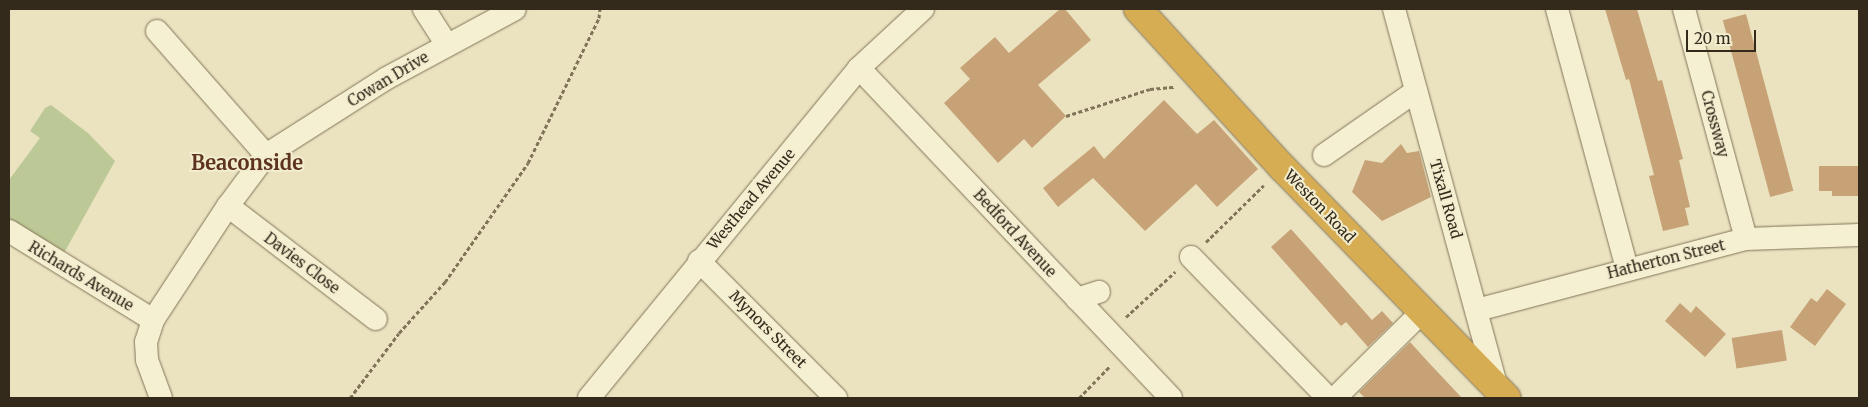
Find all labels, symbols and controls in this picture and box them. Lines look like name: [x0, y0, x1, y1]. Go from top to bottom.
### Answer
scale bar: [1688, 20, 1758, 52]
text: 20 m: [1694, 29, 1731, 48]
street label: Cowan Drive: [344, 48, 432, 110]
street label: Crossway: [1697, 89, 1733, 159]
street label: Westhead Avenue: [703, 145, 799, 253]
district label: Beaconside: [191, 150, 303, 174]
street label: Tixall Road: [1426, 157, 1466, 241]
street label: Weston Road: [1281, 166, 1359, 246]
street label: Bedford Avenue: [970, 185, 1060, 281]
street label: Davies Close: [261, 229, 343, 297]
street label: Hatherton Street: [1605, 236, 1727, 282]
street label: Richards Avenue: [25, 238, 137, 314]
street label: Mynors Street: [726, 287, 810, 371]

